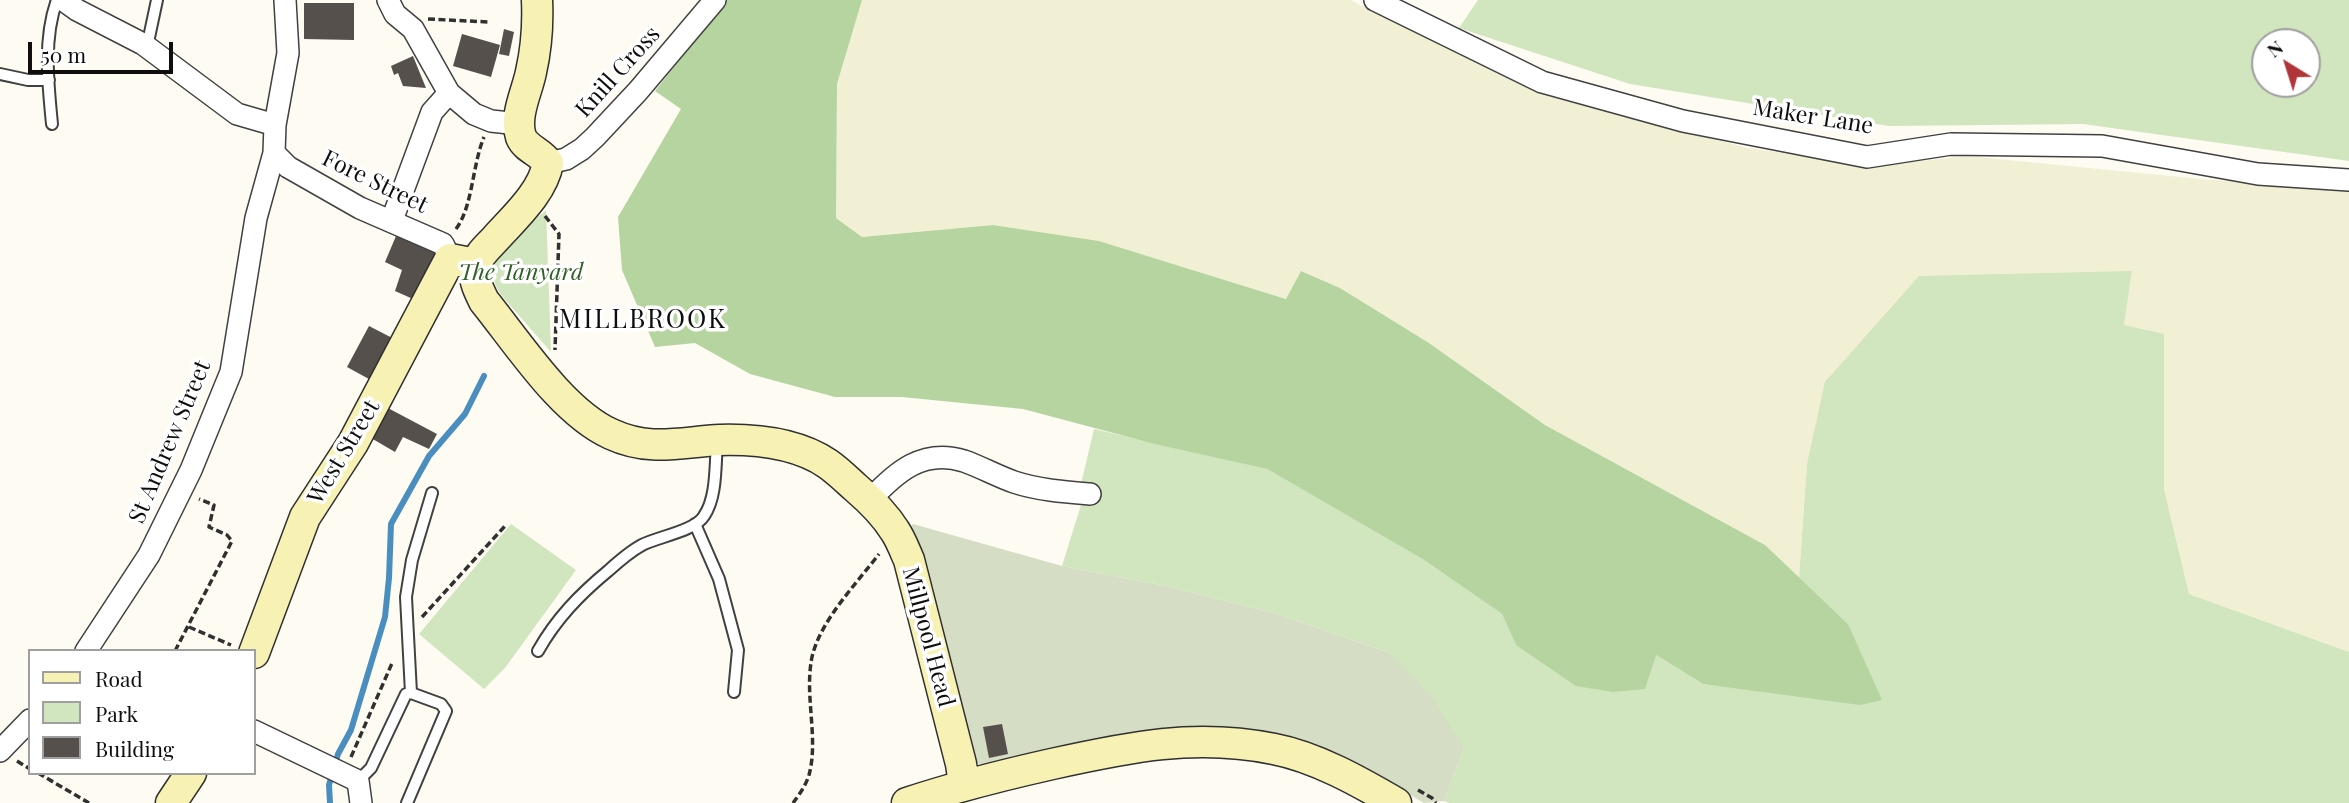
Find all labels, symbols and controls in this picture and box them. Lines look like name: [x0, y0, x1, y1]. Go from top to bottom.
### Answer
street label: Knill Cross: [570, 21, 666, 123]
scale bar: [32, 28, 177, 72]
north arrow: [2251, 28, 2321, 98]
text: N: [2261, 34, 2288, 62]
text: 50 m: [41, 40, 86, 68]
street label: Maker Lane: [1751, 94, 1875, 140]
street label: Fore Street: [318, 145, 432, 219]
park label: The Tanyard: [459, 259, 583, 287]
district label: MILLBROOK: [560, 304, 726, 336]
street label: St Andrew Street: [123, 356, 217, 528]
street label: West Street: [302, 395, 386, 509]
street label: Millpool Head: [896, 564, 960, 710]
legend: [28, 649, 256, 775]
text: Road: [95, 664, 143, 692]
text: Park: [95, 699, 138, 727]
text: Building: [95, 734, 174, 762]

